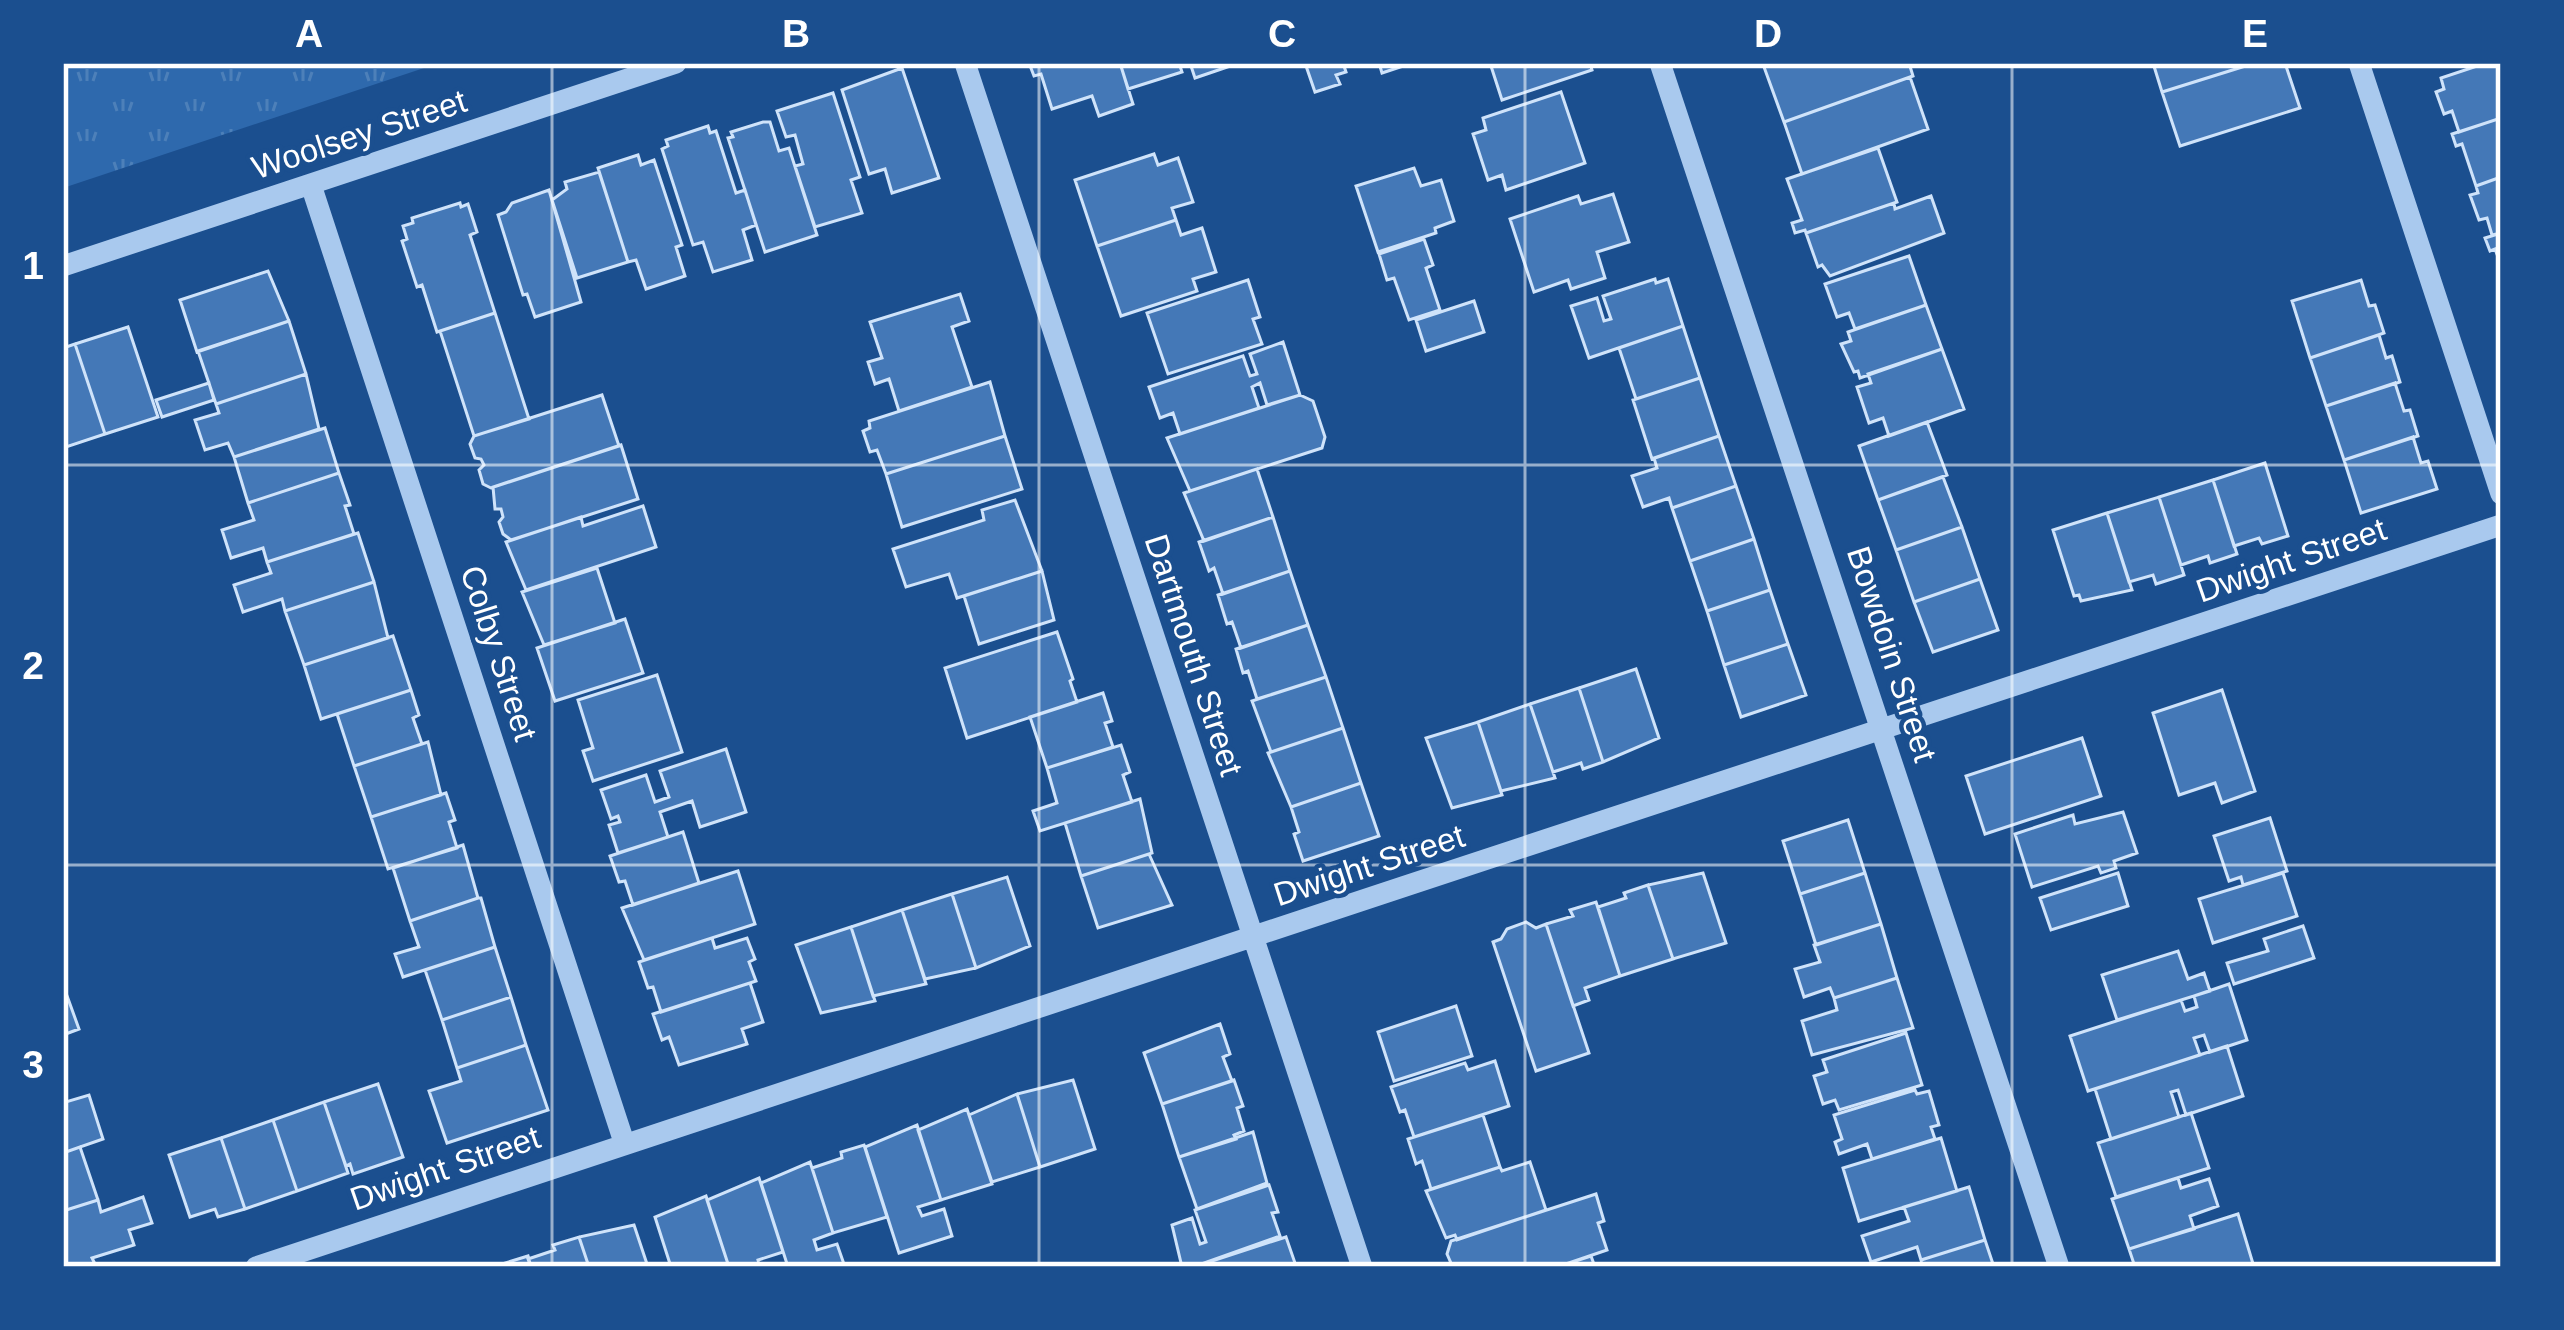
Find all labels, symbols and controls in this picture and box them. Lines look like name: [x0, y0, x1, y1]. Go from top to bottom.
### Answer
text: A: [295, 12, 323, 55]
text: B: [782, 12, 810, 55]
text: C: [1268, 12, 1296, 55]
text: D: [1754, 12, 1782, 55]
text: E: [2242, 12, 2268, 55]
street label: Woolsey Street: [247, 82, 471, 186]
text: 1: [22, 244, 44, 287]
street label: Dwight Street: [2191, 510, 2391, 610]
street label: Dartmouth Street: [1138, 530, 1250, 780]
street label: Bowdoin Street: [1840, 542, 1944, 766]
street label: Colby Street: [453, 561, 545, 745]
text: 2: [22, 644, 44, 687]
street label: Dwight Street: [1269, 817, 1469, 913]
text: 3: [22, 1043, 44, 1086]
street label: Dwight Street: [345, 1118, 545, 1218]

